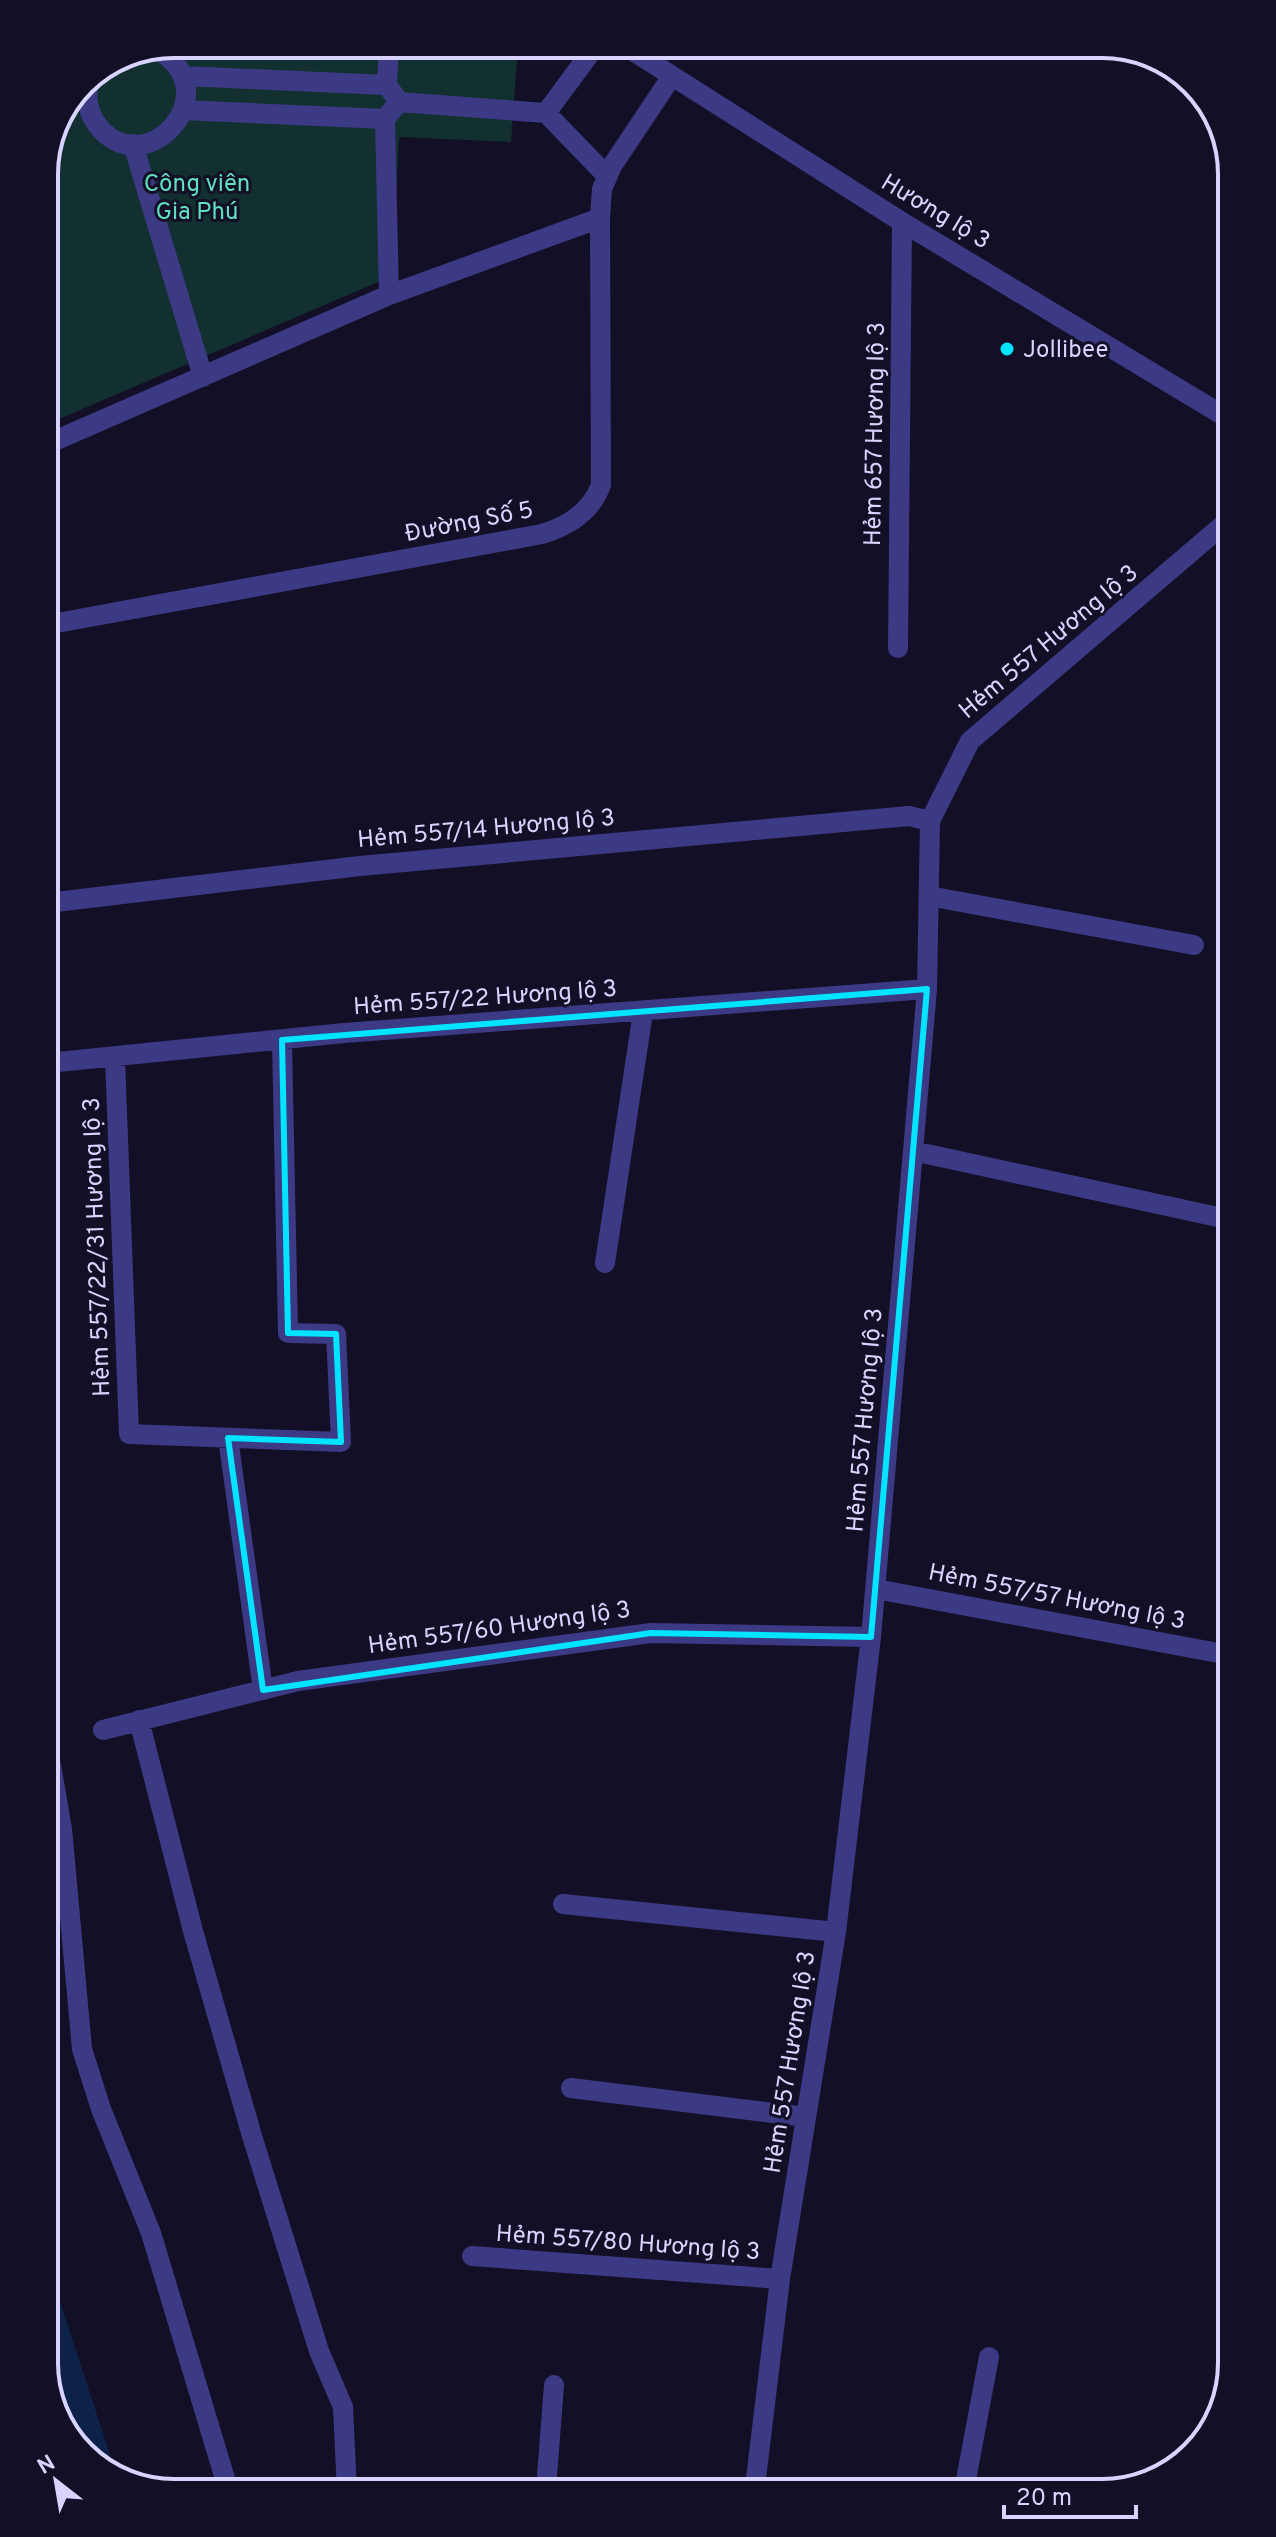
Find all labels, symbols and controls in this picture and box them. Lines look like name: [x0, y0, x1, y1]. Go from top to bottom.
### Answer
street label: Hương lộ 3: [875, 168, 995, 257]
park label: Công viên Gia Phú: [144, 170, 250, 228]
street label: Hẻm 657 Hương lộ 3: [859, 322, 893, 546]
place label: Jollibee: [1023, 336, 1108, 366]
marker: Jollibee: [998, 340, 1016, 358]
street label: Đường Số 5: [402, 495, 536, 550]
street label: Hẻm 557 Hương lộ 3: [953, 559, 1145, 726]
street label: Hẻm 557/14 Hương lộ 3: [356, 804, 616, 856]
street label: Hẻm 557/22 Hương lộ 3: [352, 975, 618, 1023]
street label: Hẻm 557/22/31 Hương lộ 3: [78, 1097, 118, 1397]
street label: Hẻm 557 Hương lộ 3: [841, 1307, 891, 1534]
street label: Hẻm 557/57 Hương lộ 3: [926, 1558, 1188, 1638]
street label: Hẻm 557/60 Hương lộ 3: [366, 1596, 632, 1662]
street label: Hẻm 557 Hương lộ 3: [759, 1949, 823, 2176]
street label: Hẻm 557/80 Hương lộ 3: [495, 2220, 761, 2268]
north arrow: [16, 2441, 96, 2521]
text: N: [33, 2450, 61, 2482]
scale bar: [1004, 2469, 1136, 2519]
text: 20 m: [1016, 2484, 1072, 2514]

